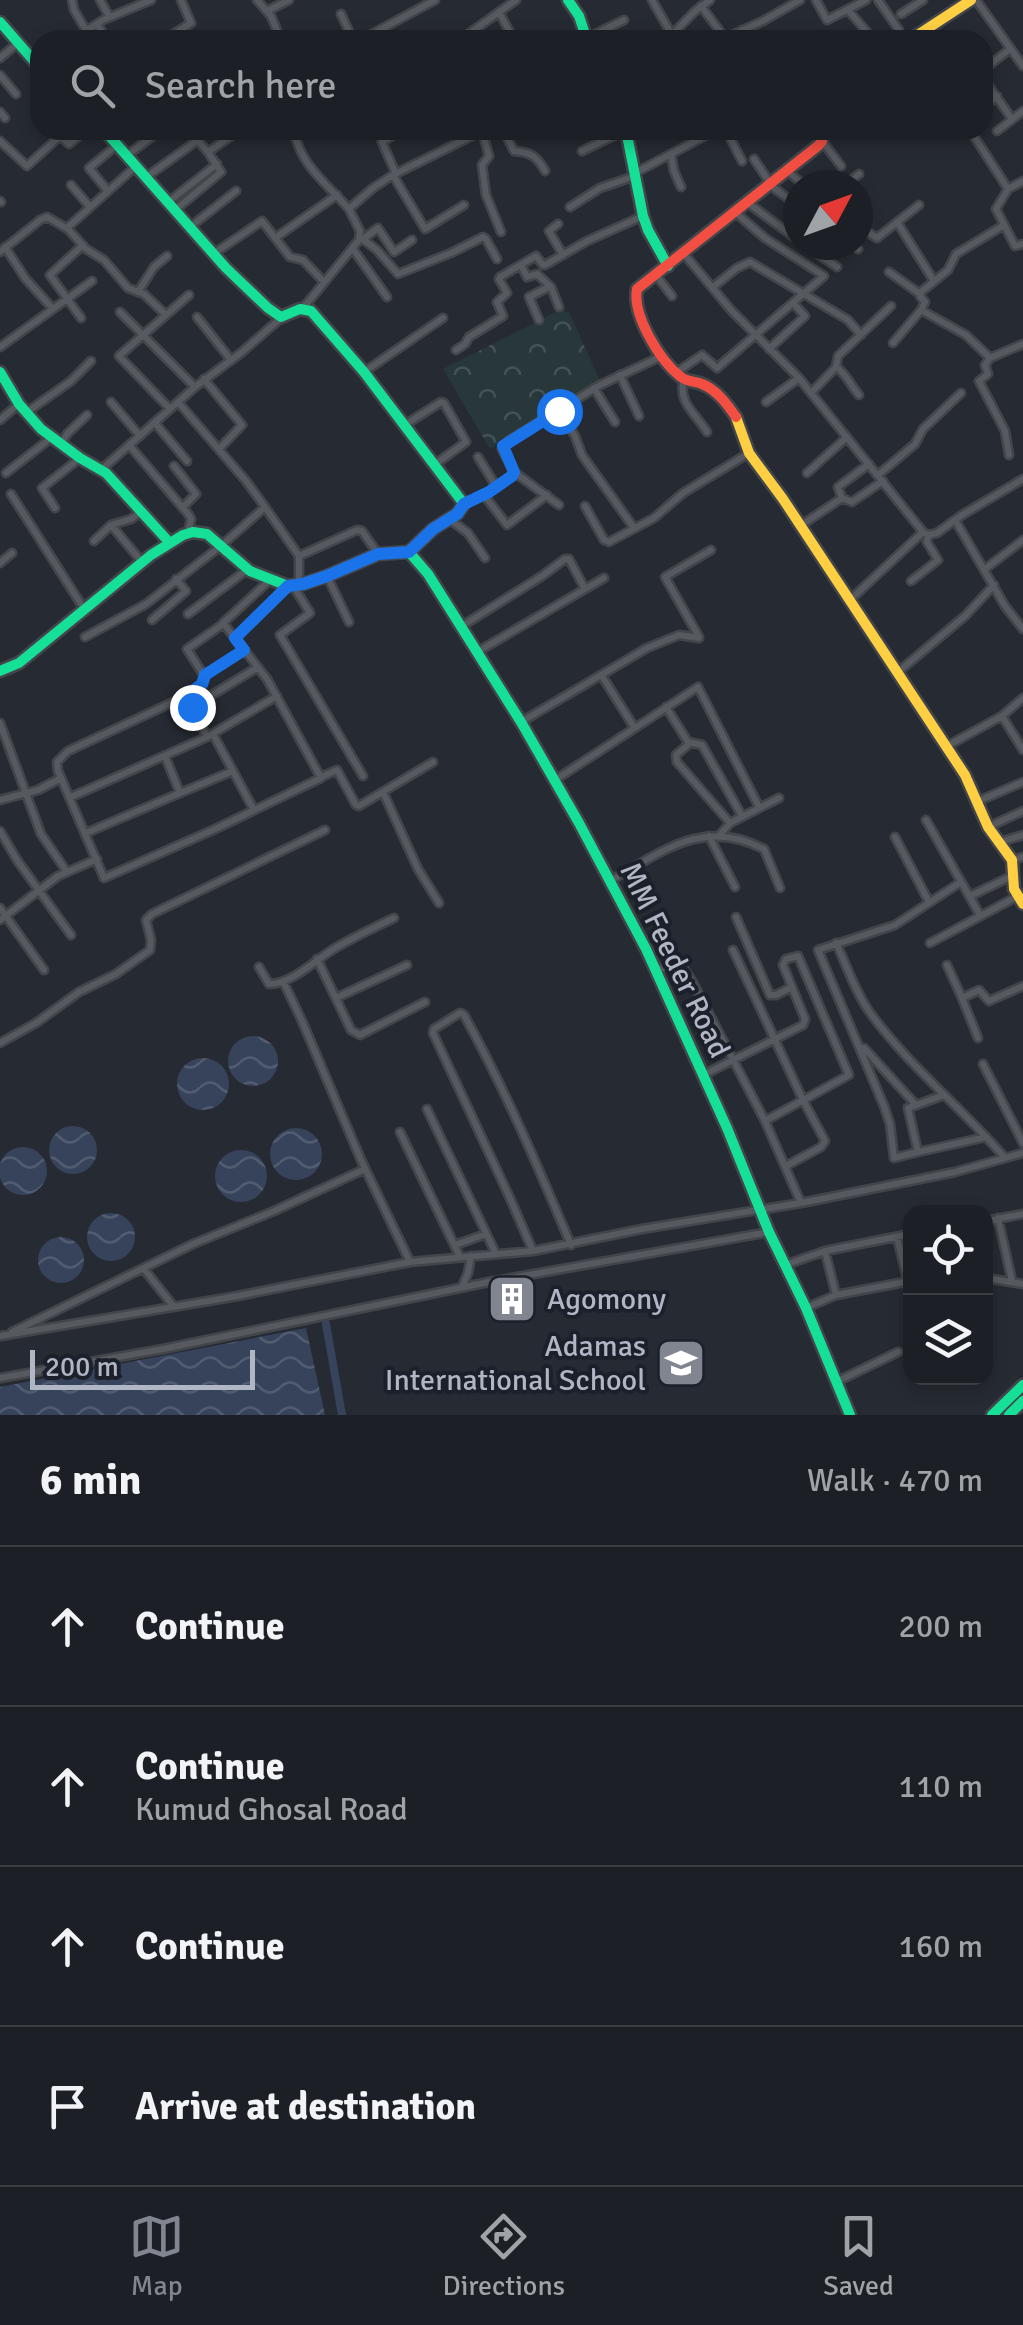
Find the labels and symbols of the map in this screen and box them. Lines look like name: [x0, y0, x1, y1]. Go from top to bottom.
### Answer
north arrow: [783, 170, 873, 260]
route start: [537, 389, 583, 435]
route end: [170, 685, 216, 731]
street label: MM Feeder Road: [611, 857, 738, 1064]
building icon: Agomony: [486, 1273, 538, 1325]
place label: Agomony: [547, 1281, 666, 1318]
place label: Adamas International School: [385, 1328, 646, 1399]
school or university icon: Adamas International School: [655, 1337, 707, 1389]
scale bar: [30, 1345, 255, 1390]

